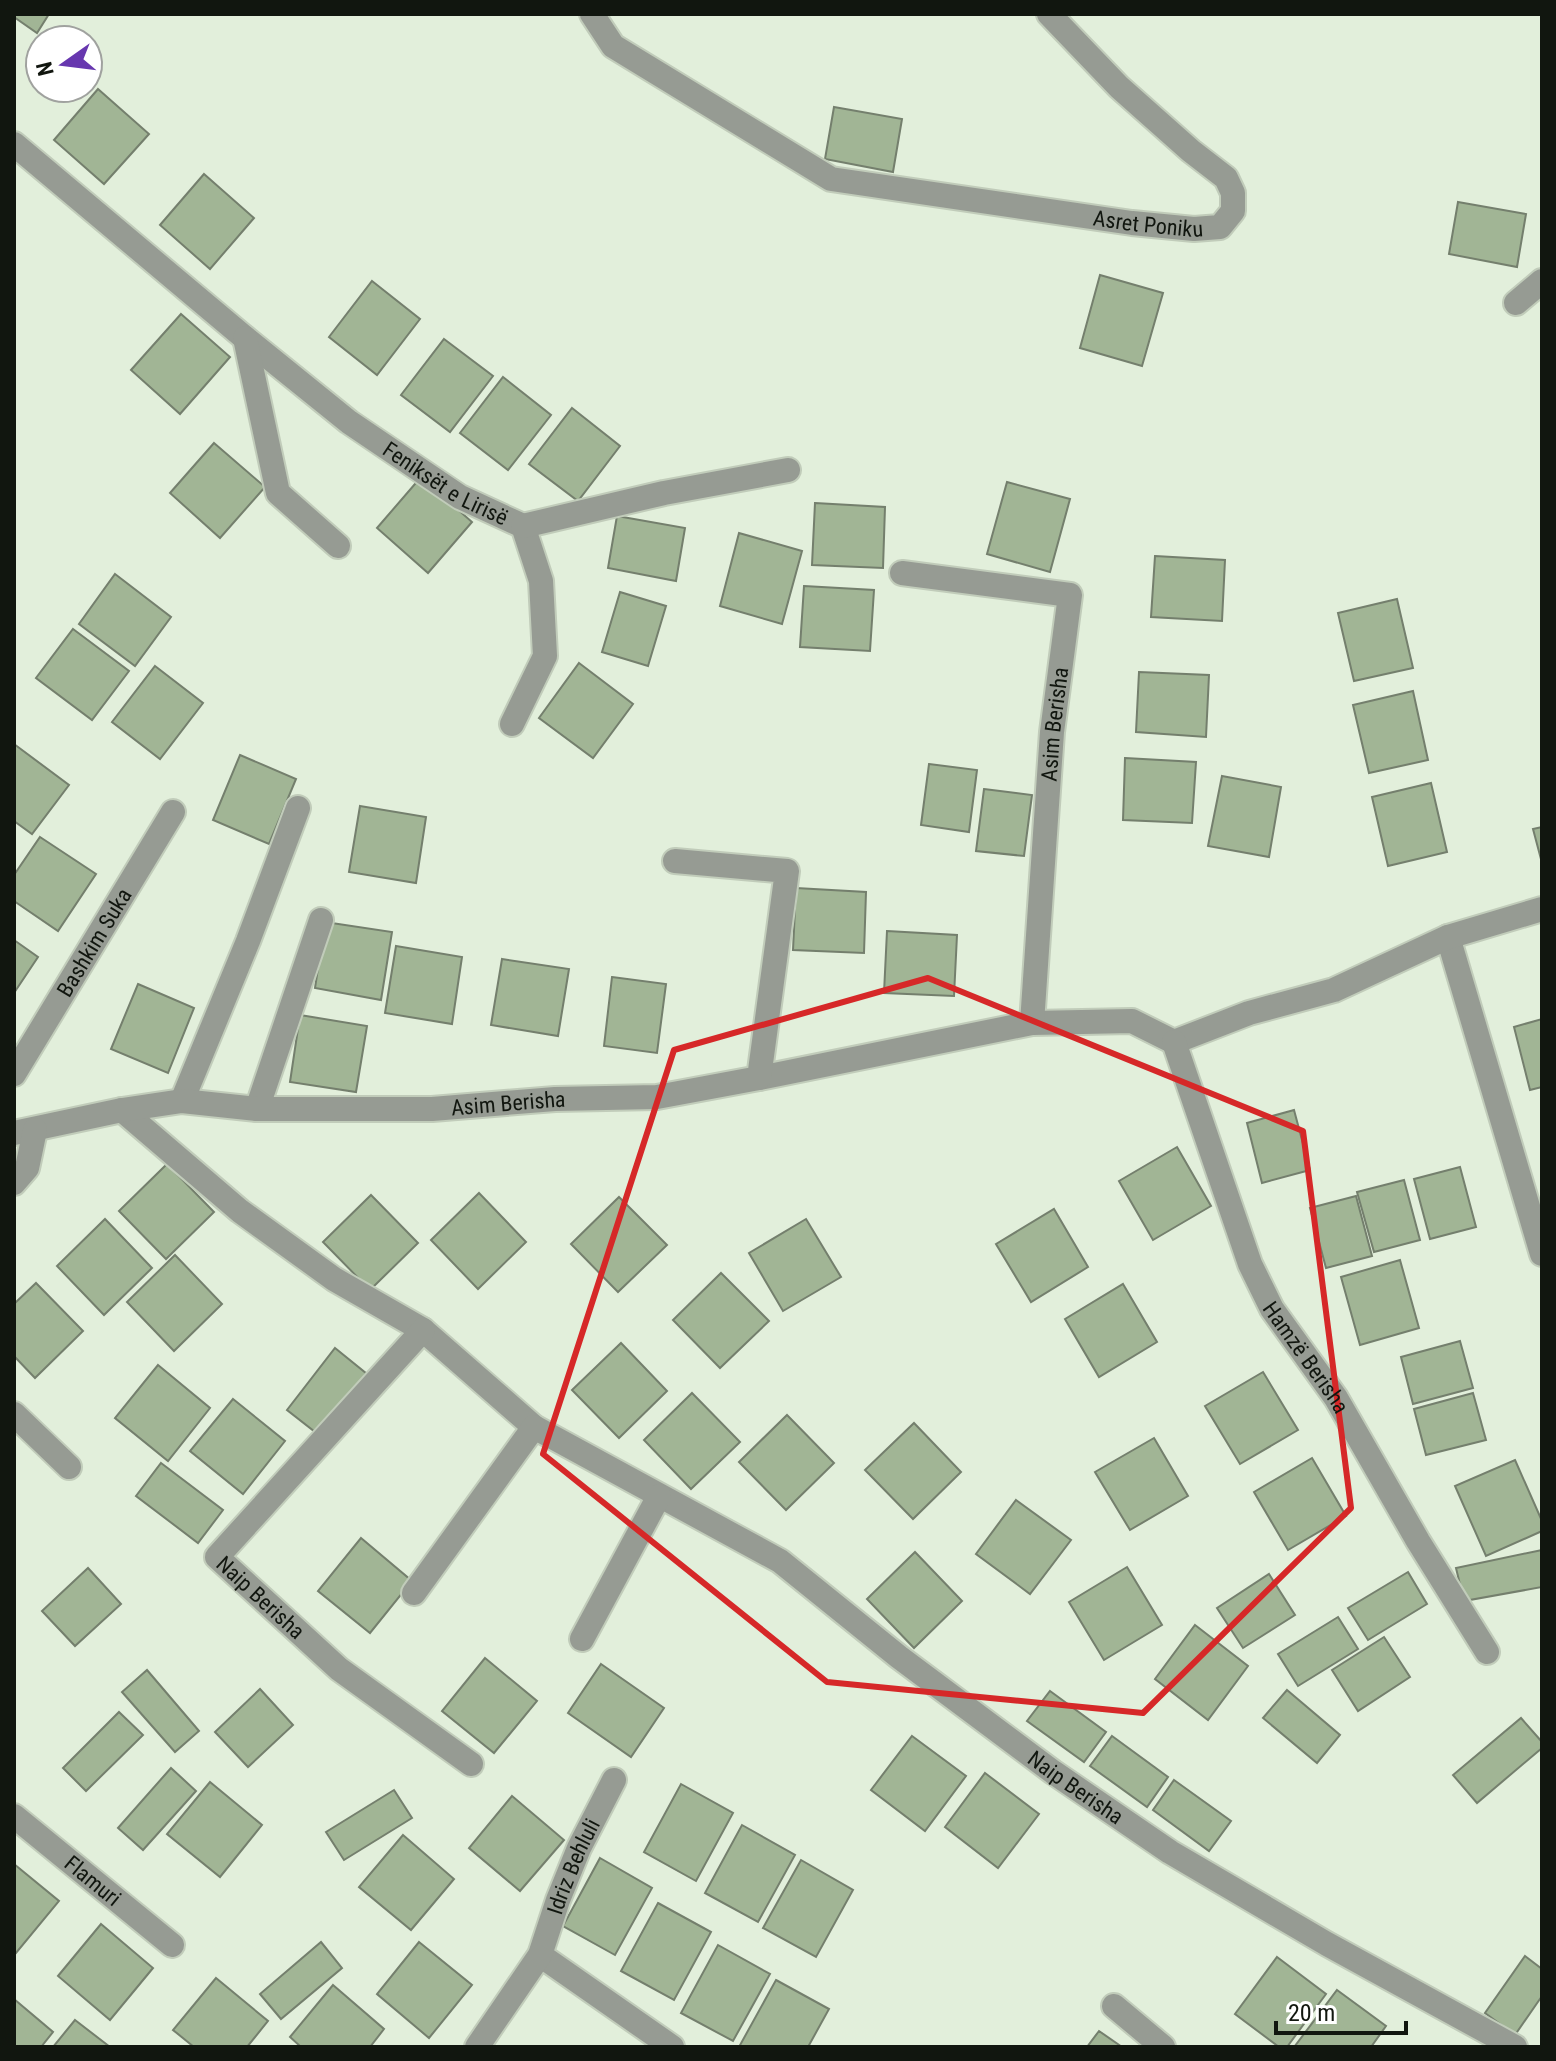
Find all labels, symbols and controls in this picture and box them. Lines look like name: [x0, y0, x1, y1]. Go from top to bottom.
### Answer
north arrow: [24, 24, 104, 104]
text: N: [31, 59, 59, 78]
street label: Asret Poniku: [1091, 205, 1204, 242]
street label: Feniksët e Lirisë: [378, 437, 512, 530]
street label: Asim Berisha: [1037, 666, 1073, 782]
street label: Bashkim Suka: [52, 884, 137, 1001]
street label: Asim Berisha: [450, 1087, 566, 1120]
street label: Hamzë Berisha: [1258, 1297, 1354, 1418]
street label: Naip Berisha: [211, 1551, 310, 1644]
street label: Naip Berisha: [1023, 1746, 1128, 1829]
street label: Idriz Behluli: [542, 1815, 605, 1918]
street label: Flamuri: [60, 1851, 126, 1911]
scale bar: [1276, 1985, 1406, 2035]
text: 20 m: [1288, 1999, 1335, 2027]

